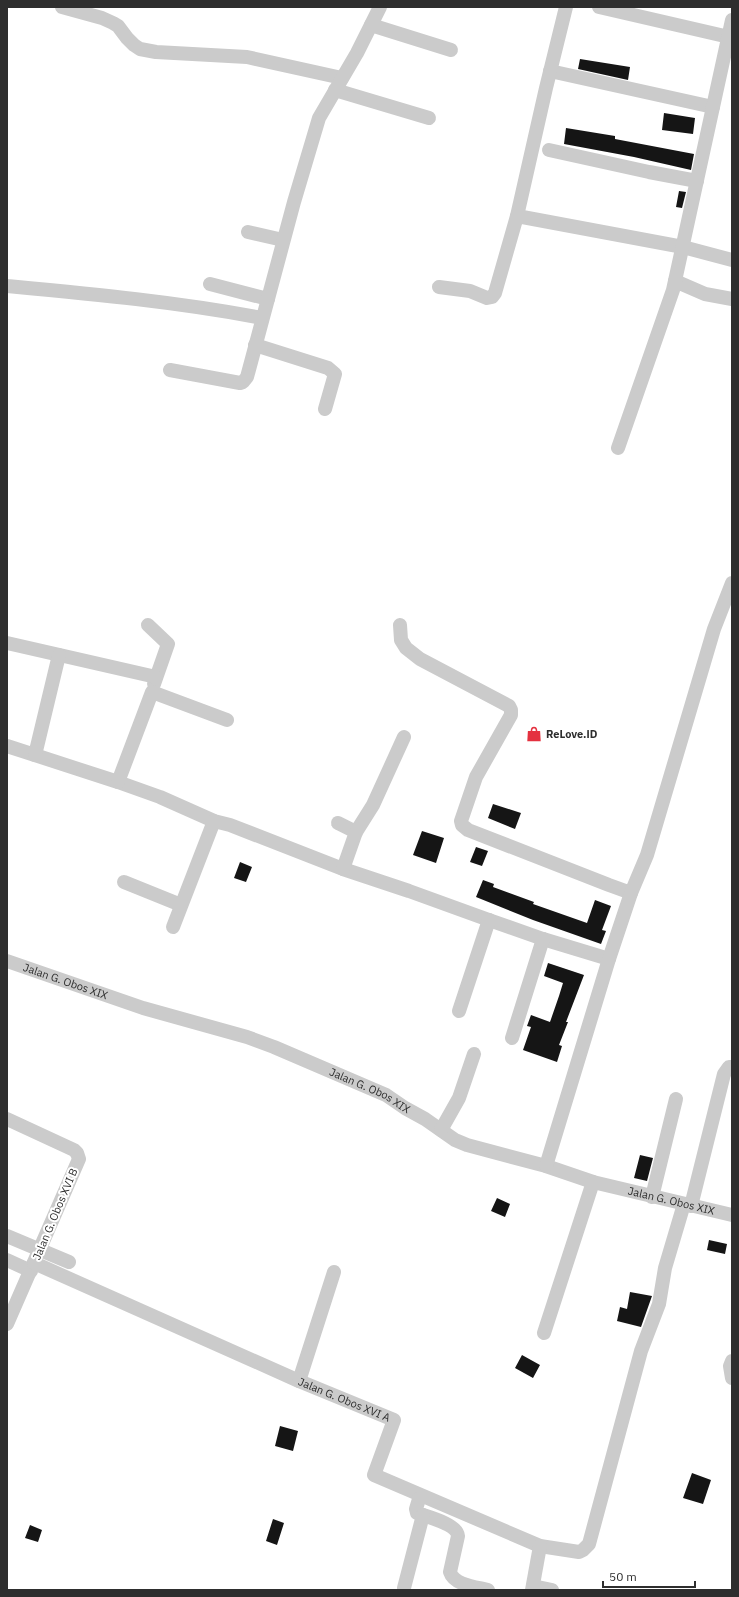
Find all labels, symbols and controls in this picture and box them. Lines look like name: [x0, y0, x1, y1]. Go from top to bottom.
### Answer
shop icon: ReLove.iD: [525, 725, 543, 743]
place label: ReLove.iD: [546, 727, 598, 741]
street label: Jalan G. Obos XIX: [21, 960, 110, 1002]
street label: Jalan G. Obos XIX: [327, 1065, 413, 1117]
street label: Jalan G. Obos XVI B: [29, 1166, 81, 1262]
street label: Jalan G. Obos XIX: [627, 1184, 716, 1218]
street label: Jalan G. Obos XVI A: [296, 1374, 392, 1425]
scale bar: [603, 1563, 695, 1589]
text: 50 m: [609, 1569, 637, 1584]

